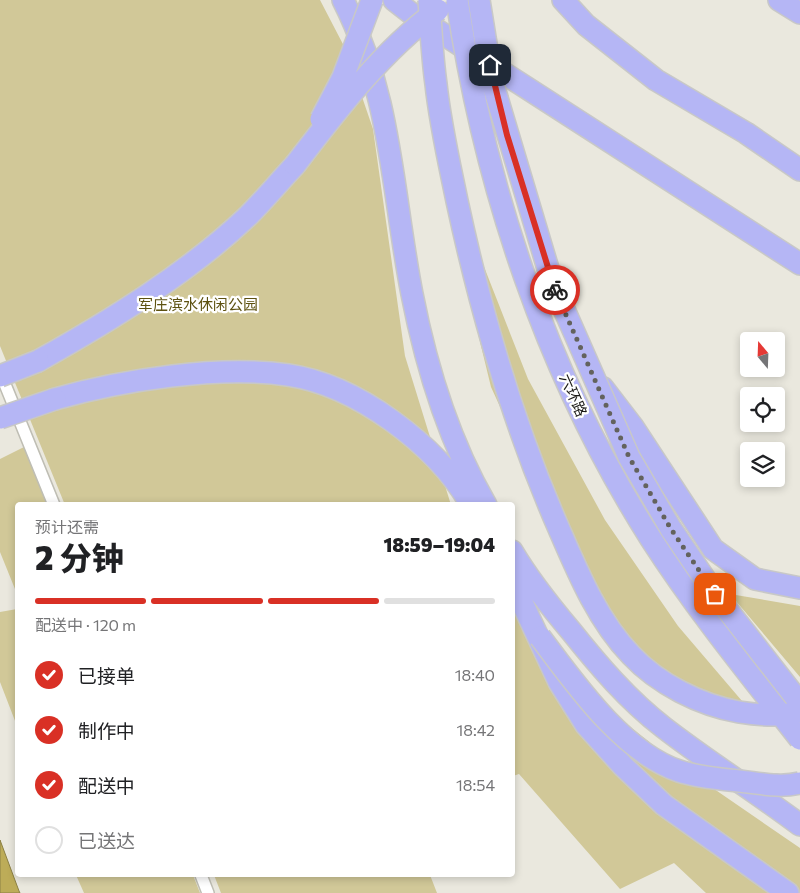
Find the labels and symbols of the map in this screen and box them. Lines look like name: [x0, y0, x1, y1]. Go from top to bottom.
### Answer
pin: [469, 44, 511, 86]
courier: [530, 265, 580, 315]
park label: 军庄滨水休闲公园: [138, 295, 258, 313]
north arrow: [740, 332, 785, 378]
street label: 六环路: [557, 371, 591, 419]
pin: [694, 573, 736, 615]

